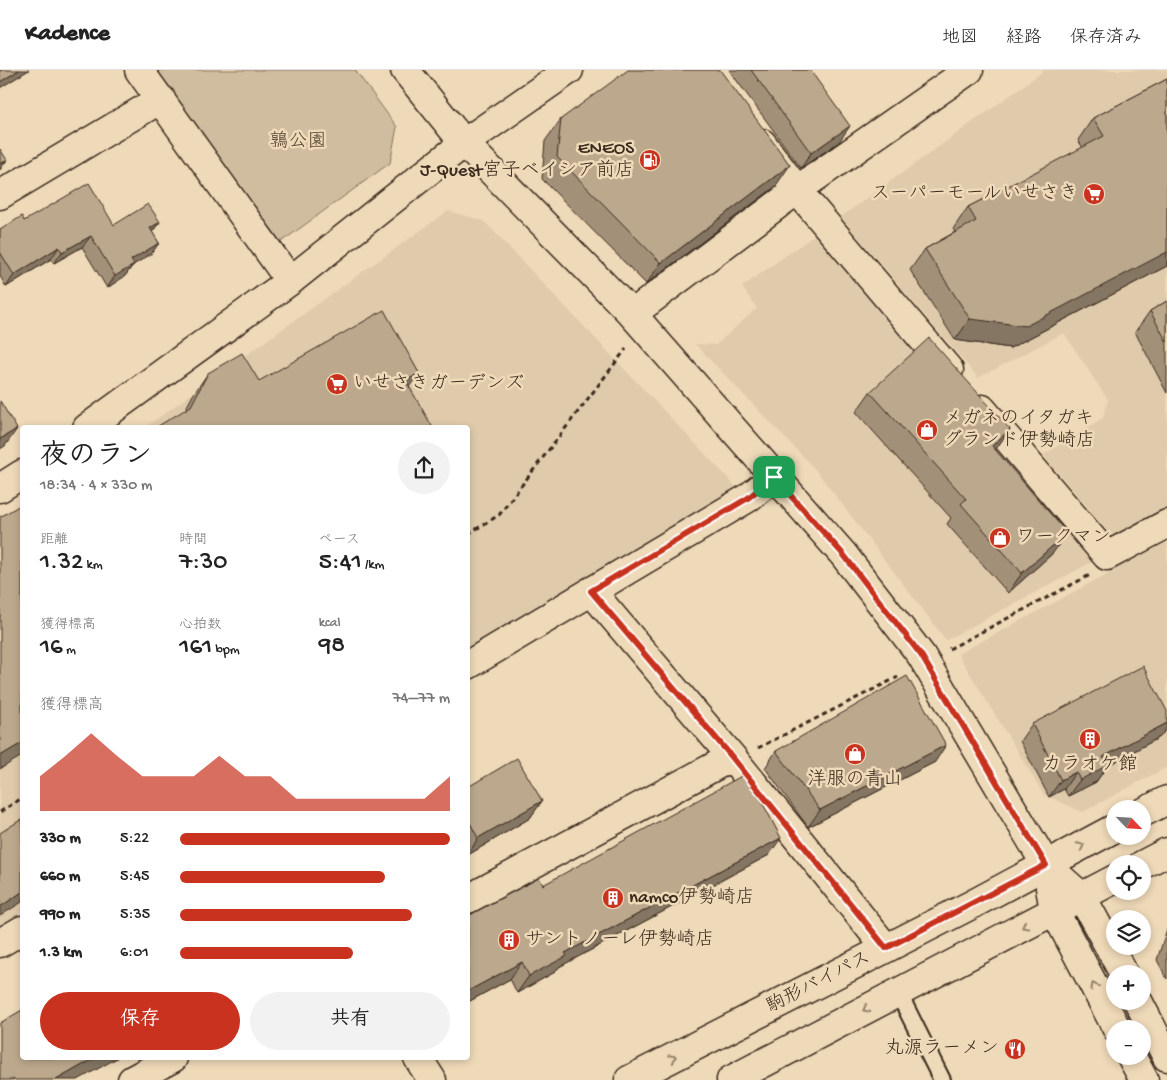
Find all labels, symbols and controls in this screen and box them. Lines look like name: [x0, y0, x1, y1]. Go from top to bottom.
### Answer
text: Kadence: [25, 20, 110, 49]
text: 地図: [942, 28, 978, 49]
text: 経路: [1006, 28, 1042, 49]
text: 保存済み: [1070, 28, 1142, 49]
park label: 鶉公園: [269, 130, 327, 154]
place label: ENEOS J-Quest宮子ベイシア前店: [420, 138, 634, 183]
fuel station icon: ENEOS J-Quest宮子ベイシア前店: [638, 148, 662, 172]
supermarket icon: スーパーモールいせさき: [1082, 182, 1106, 206]
place label: スーパーモールいせさき: [871, 183, 1078, 206]
supermarket icon: いせさきガーデンズ: [325, 372, 349, 396]
place label: いせさきガーデンズ: [353, 373, 524, 396]
place label: メガネのイタガキ グランド伊勢崎店: [943, 408, 1095, 453]
shop icon: メガネのイタガキ グランド伊勢崎店: [915, 418, 939, 442]
text: 夜のラン: [40, 441, 152, 474]
button: share: [398, 442, 450, 494]
pin: [753, 456, 795, 498]
icon: arrive: [760, 463, 788, 491]
text: 18:34 · 4 × 330 m: [40, 477, 152, 496]
shop icon: ワークマン: [988, 526, 1012, 550]
place label: ワークマン: [1016, 527, 1111, 550]
text: 距離: [40, 532, 68, 549]
text: 時間: [179, 532, 207, 549]
text: ペース: [319, 532, 360, 549]
text: 1.32: [40, 549, 83, 578]
text: 7:30: [179, 549, 227, 578]
text: 5:41: [319, 549, 362, 578]
text: km: [83, 557, 103, 574]
text: /km: [362, 557, 384, 574]
text: kcal: [319, 615, 341, 632]
text: 獲得標高: [40, 617, 96, 634]
text: 心拍数: [179, 617, 221, 634]
text: 98: [319, 632, 345, 661]
text: 16: [40, 634, 63, 663]
text: 161: [179, 634, 212, 663]
text: m: [63, 642, 76, 659]
text: bpm: [212, 642, 240, 659]
text: 74–77 m: [393, 690, 450, 709]
text: 獲得標高: [40, 697, 104, 716]
building icon: カラオケ館: [1078, 727, 1102, 751]
shop icon: 洋服の青山: [843, 742, 867, 766]
place label: カラオケ館: [1042, 754, 1138, 777]
place label: 洋服の青山: [807, 768, 903, 792]
north arrow: [1106, 800, 1151, 845]
map controls: [1106, 800, 1151, 1065]
text: 330 m: [40, 830, 81, 849]
text: 5:22: [120, 830, 149, 849]
one-way arrow: [1076, 842, 1085, 852]
button: locate: [1106, 855, 1151, 900]
text: 660 m: [40, 868, 80, 887]
text: 5:45: [120, 868, 149, 887]
building icon: namco伊勢崎店: [601, 886, 625, 910]
place label: namco伊勢崎店: [629, 886, 754, 910]
text: 990 m: [40, 906, 80, 925]
text: 5:35: [120, 906, 150, 925]
button: layers: [1106, 910, 1151, 955]
one-way arrow: [1022, 920, 1031, 930]
building icon: サントノーレ伊勢崎店: [497, 928, 521, 952]
place label: サントノーレ伊勢崎店: [525, 928, 714, 952]
text: 1.3 km: [40, 944, 82, 963]
text: 6:01: [120, 944, 149, 963]
street label: 駒形バイパス: [763, 946, 875, 1019]
button: +: [1106, 965, 1151, 1010]
one-way arrow: [1090, 982, 1100, 991]
button: 保存: [40, 992, 240, 1050]
button: 共有: [250, 992, 450, 1050]
one-way arrow: [862, 1003, 871, 1013]
button: −: [1106, 1020, 1151, 1065]
restaurant icon: 丸源ラーメン: [1003, 1037, 1027, 1061]
place label: 丸源ラーメン: [885, 1038, 999, 1061]
one-way arrow: [668, 1054, 677, 1064]

